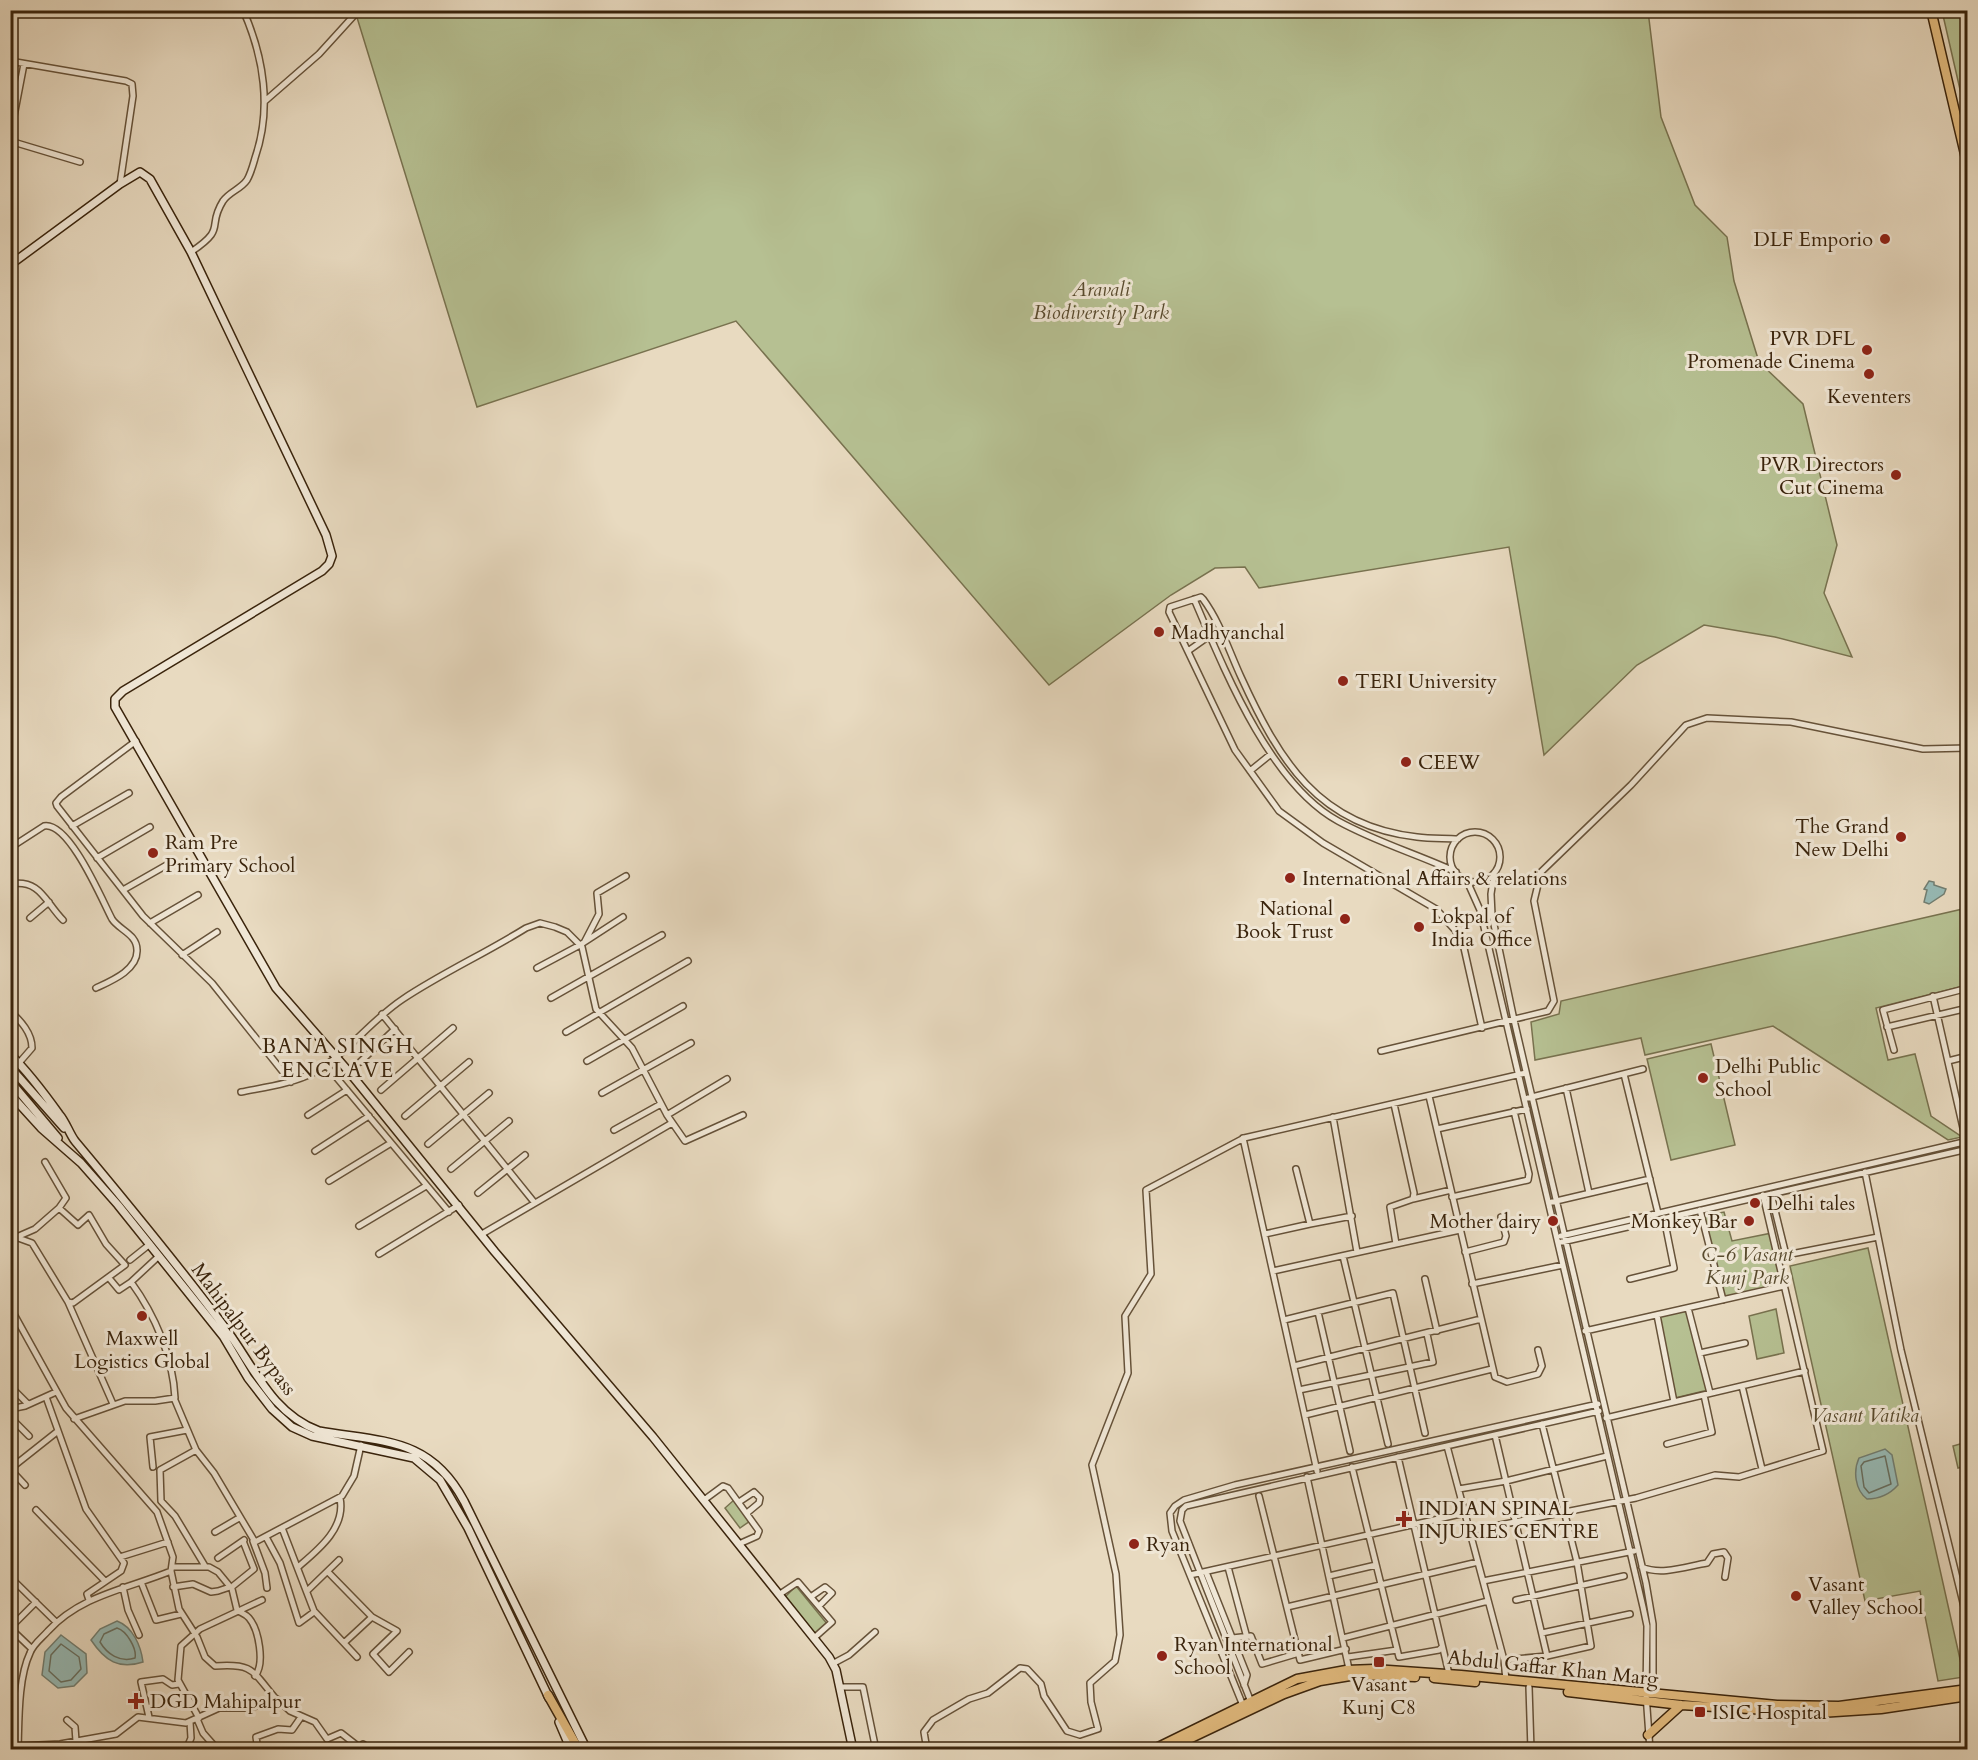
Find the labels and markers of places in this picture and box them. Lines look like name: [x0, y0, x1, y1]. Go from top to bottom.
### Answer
place label: DLF Emporio: [1753, 226, 1873, 253]
marker: DLF Emporio: [1878, 232, 1892, 246]
place label: PVR DFL Promenade Cinema: [1687, 325, 1856, 375]
marker: PVR DFL Promenade Cinema: [1860, 343, 1874, 357]
marker: Keventers: [1862, 367, 1876, 381]
place label: Keventers: [1827, 383, 1911, 410]
place label: PVR Directors Cut Cinema: [1760, 451, 1884, 501]
marker: PVR Directors Cut Cinema: [1889, 468, 1903, 482]
place label: Madhyanchal: [1171, 619, 1285, 646]
marker: Madhyanchal: [1152, 625, 1166, 639]
place label: TERI University: [1355, 668, 1498, 695]
marker: TERI University: [1336, 674, 1350, 688]
place label: CEEW: [1418, 749, 1481, 776]
marker: CEEW: [1399, 755, 1413, 769]
place label: The Grand New Delhi: [1794, 813, 1889, 863]
place label: Ram Pre Primary School: [165, 829, 295, 879]
marker: The Grand New Delhi: [1894, 830, 1908, 844]
marker: Ram Pre Primary School: [146, 846, 160, 860]
place label: International Affairs & relations: [1302, 865, 1567, 892]
marker: International Affairs & relations: [1283, 871, 1297, 885]
place label: National Book Trust: [1236, 895, 1334, 945]
place label: Lokpal of India Office: [1431, 903, 1532, 953]
marker: National Book Trust: [1338, 912, 1352, 926]
marker: Lokpal of India Office: [1412, 920, 1426, 934]
place label: Delhi Public School: [1715, 1053, 1821, 1103]
marker: Delhi Public School: [1696, 1071, 1710, 1085]
place label: Delhi tales: [1767, 1190, 1855, 1217]
marker: Delhi tales: [1748, 1196, 1762, 1210]
place label: Mother dairy: [1430, 1208, 1541, 1235]
place label: Monkey Bar: [1631, 1208, 1738, 1235]
marker: Mother dairy: [1546, 1214, 1560, 1228]
marker: Monkey Bar: [1742, 1214, 1756, 1228]
marker: Maxwell Logistics Global: [135, 1309, 149, 1323]
place label: Maxwell Logistics Global: [74, 1325, 210, 1375]
place label: INDIAN SPINAL INJURIES CENTRE: [1418, 1495, 1599, 1545]
marker: INDIAN SPINAL INJURIES CENTRE: [1395, 1510, 1413, 1528]
place label: Ryan: [1146, 1531, 1191, 1558]
marker: Ryan: [1127, 1537, 1141, 1551]
place label: Vasant Valley School: [1808, 1571, 1923, 1621]
marker: Vasant Valley School: [1789, 1589, 1803, 1603]
place label: Ryan International School: [1174, 1631, 1333, 1681]
marker: Ryan International School: [1155, 1649, 1169, 1663]
marker: Vasant Kunj C8: [1372, 1655, 1386, 1669]
place label: Vasant Kunj C8: [1342, 1671, 1416, 1721]
place label: DGD Mahipalpur: [150, 1688, 302, 1715]
marker: DGD Mahipalpur: [127, 1692, 145, 1710]
place label: ISIC Hospital: [1712, 1699, 1827, 1726]
marker: ISIC Hospital: [1693, 1705, 1707, 1719]

